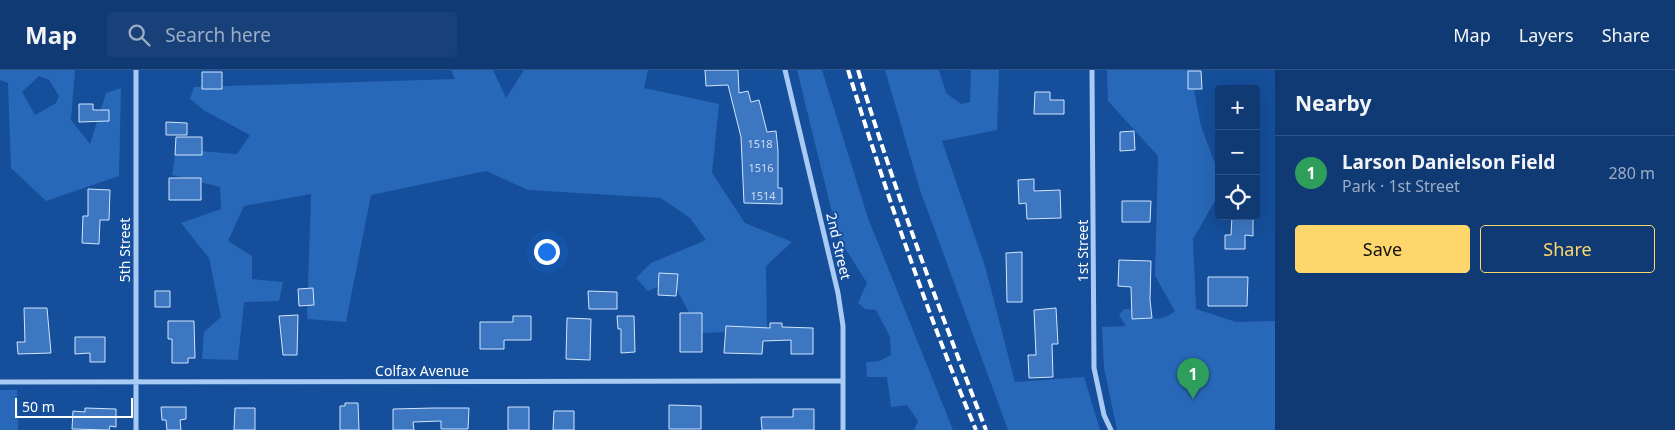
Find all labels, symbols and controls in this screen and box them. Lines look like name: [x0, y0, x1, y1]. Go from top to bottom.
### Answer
search box: [107, 12, 457, 57]
text: Map: [25, 18, 77, 51]
icon: search: [125, 21, 153, 49]
text: Search here: [165, 22, 271, 48]
text: Map: [1453, 23, 1491, 47]
text: Layers: [1519, 23, 1574, 47]
text: Share: [1602, 23, 1650, 47]
map controls: [1215, 85, 1260, 220]
button: +: [1215, 85, 1260, 130]
text: Nearby: [1295, 89, 1371, 117]
button: −: [1215, 130, 1260, 175]
house number: 1518: [747, 136, 773, 151]
text: Larson Danielson Field: [1342, 149, 1555, 175]
house number: 1516: [748, 160, 774, 175]
text: 1: [1306, 162, 1316, 184]
text: 280 m: [1608, 162, 1655, 184]
button: locate: [1215, 175, 1260, 220]
text: Park · 1st Street: [1342, 175, 1460, 197]
house number: 1514: [750, 188, 776, 203]
street label: 2nd Street: [822, 211, 856, 281]
street label: 5th Street: [115, 218, 134, 282]
street label: 1st Street: [1073, 220, 1092, 282]
button: Save: [1295, 225, 1470, 273]
button: Share: [1480, 225, 1655, 273]
your location: [534, 239, 560, 265]
pin: 1: [1177, 358, 1209, 399]
street label: Colfax Avenue: [375, 361, 469, 380]
scale bar: [15, 395, 132, 418]
text: 50 m: [22, 397, 55, 416]

